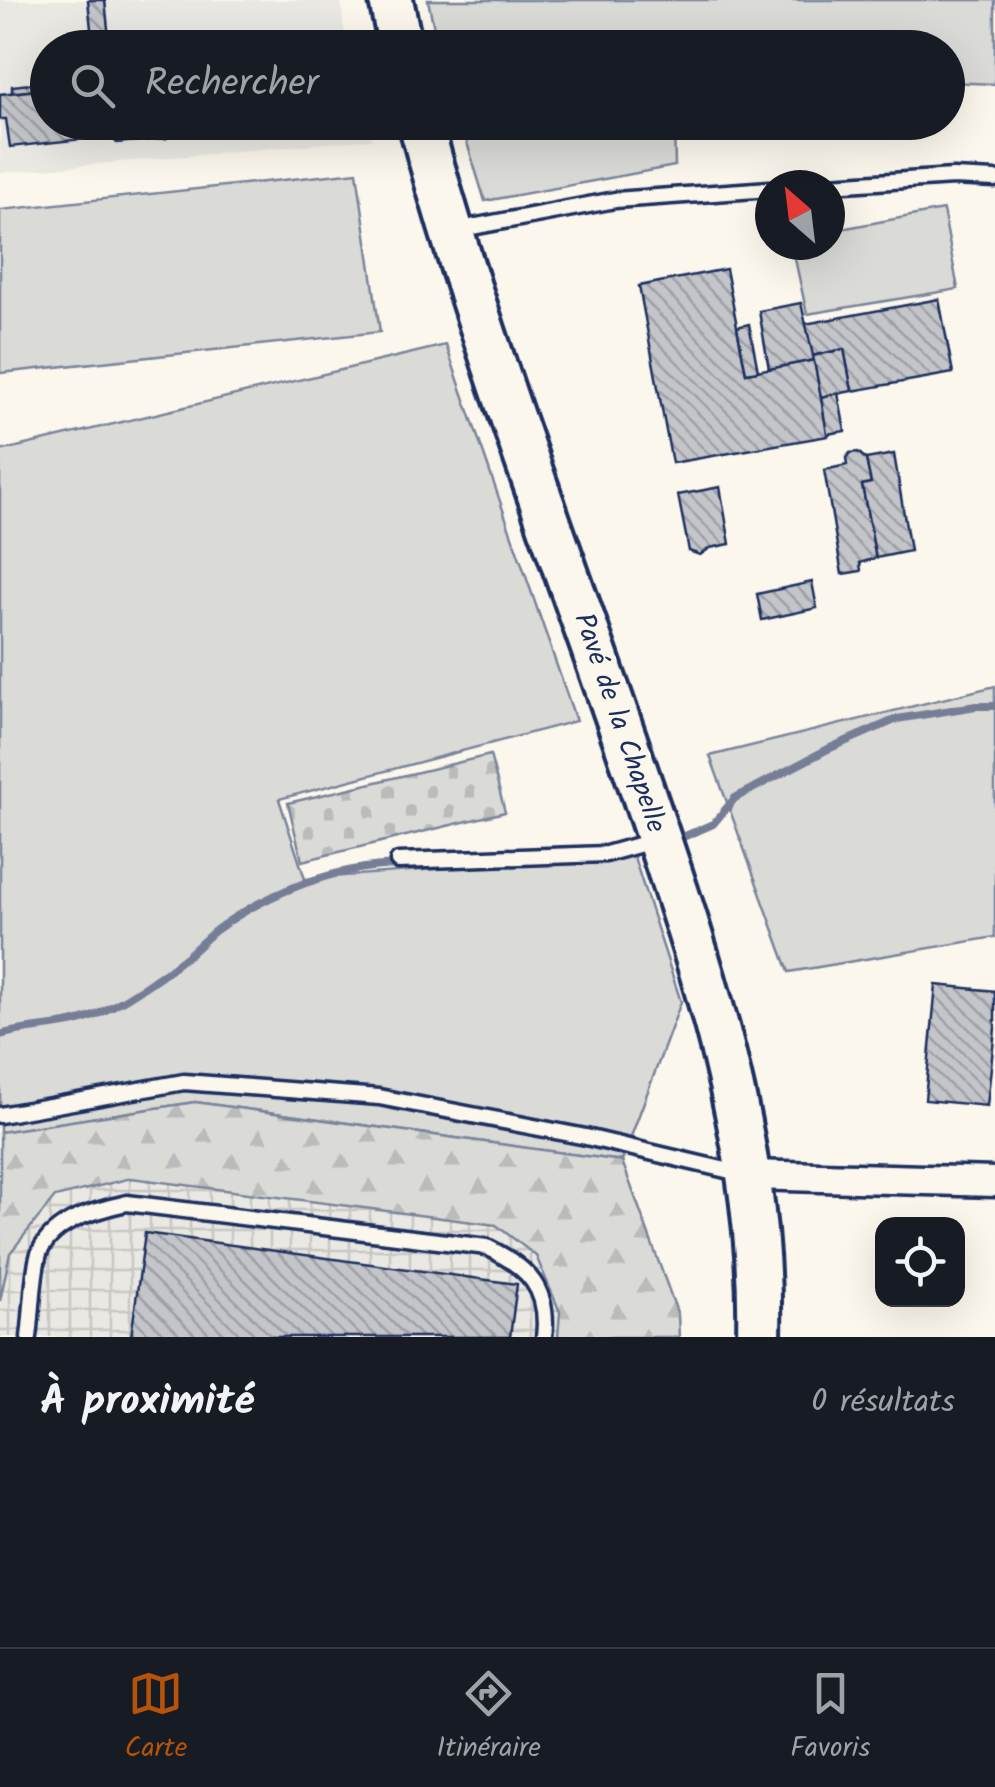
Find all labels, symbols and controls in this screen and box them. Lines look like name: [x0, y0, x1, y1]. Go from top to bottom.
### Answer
search box: [30, 30, 965, 140]
text: Rechercher: [145, 55, 318, 115]
icon: search: [65, 58, 120, 113]
north arrow: [755, 170, 845, 260]
street label: Pavé de la Chapelle: [560, 607, 678, 839]
map controls: [875, 1217, 965, 1307]
button: locate: [875, 1217, 965, 1307]
text: À proximité: [40, 1369, 254, 1436]
text: 0 résultats: [811, 1377, 955, 1428]
tab: Carte: [125, 1666, 187, 1771]
tab: Itinéraire: [437, 1666, 541, 1771]
tab: Favoris: [790, 1666, 870, 1771]

